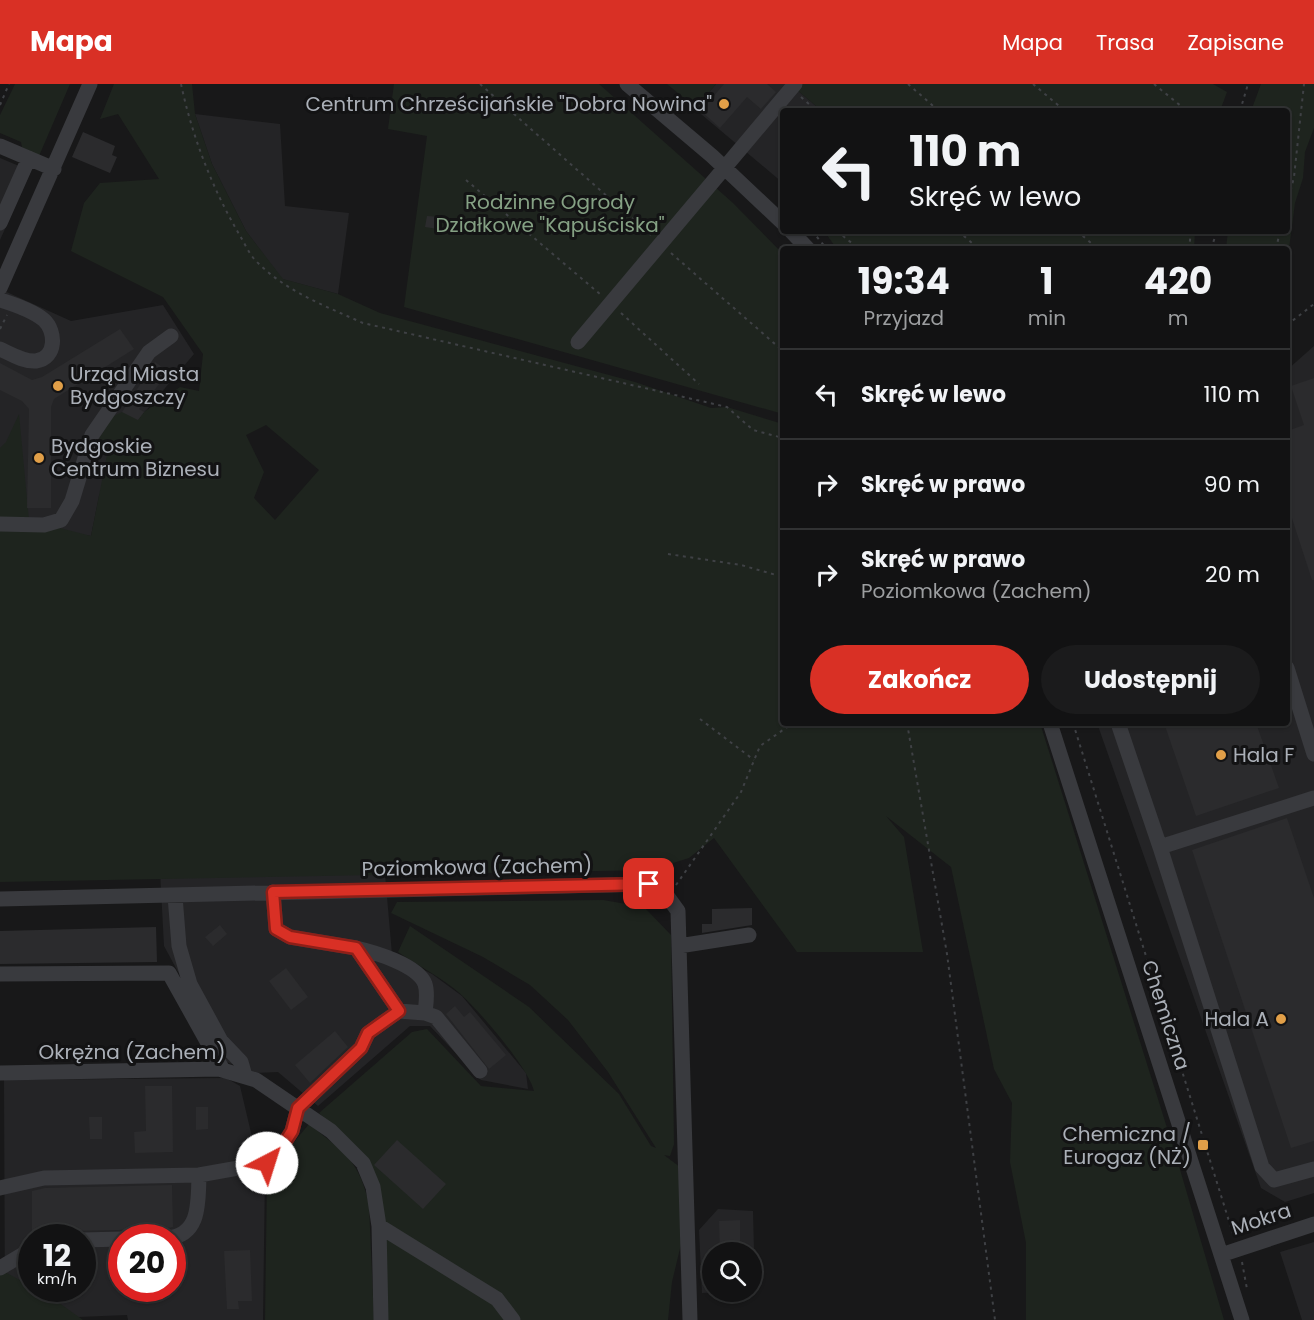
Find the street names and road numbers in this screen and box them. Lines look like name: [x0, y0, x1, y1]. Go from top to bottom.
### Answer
street label: Poziomkowa (Zachem): [361, 851, 593, 883]
street label: Chemiczna: [1135, 957, 1197, 1073]
street label: Okrężna (Zachem): [38, 1038, 226, 1066]
street label: Mokra: [1228, 1196, 1294, 1242]

